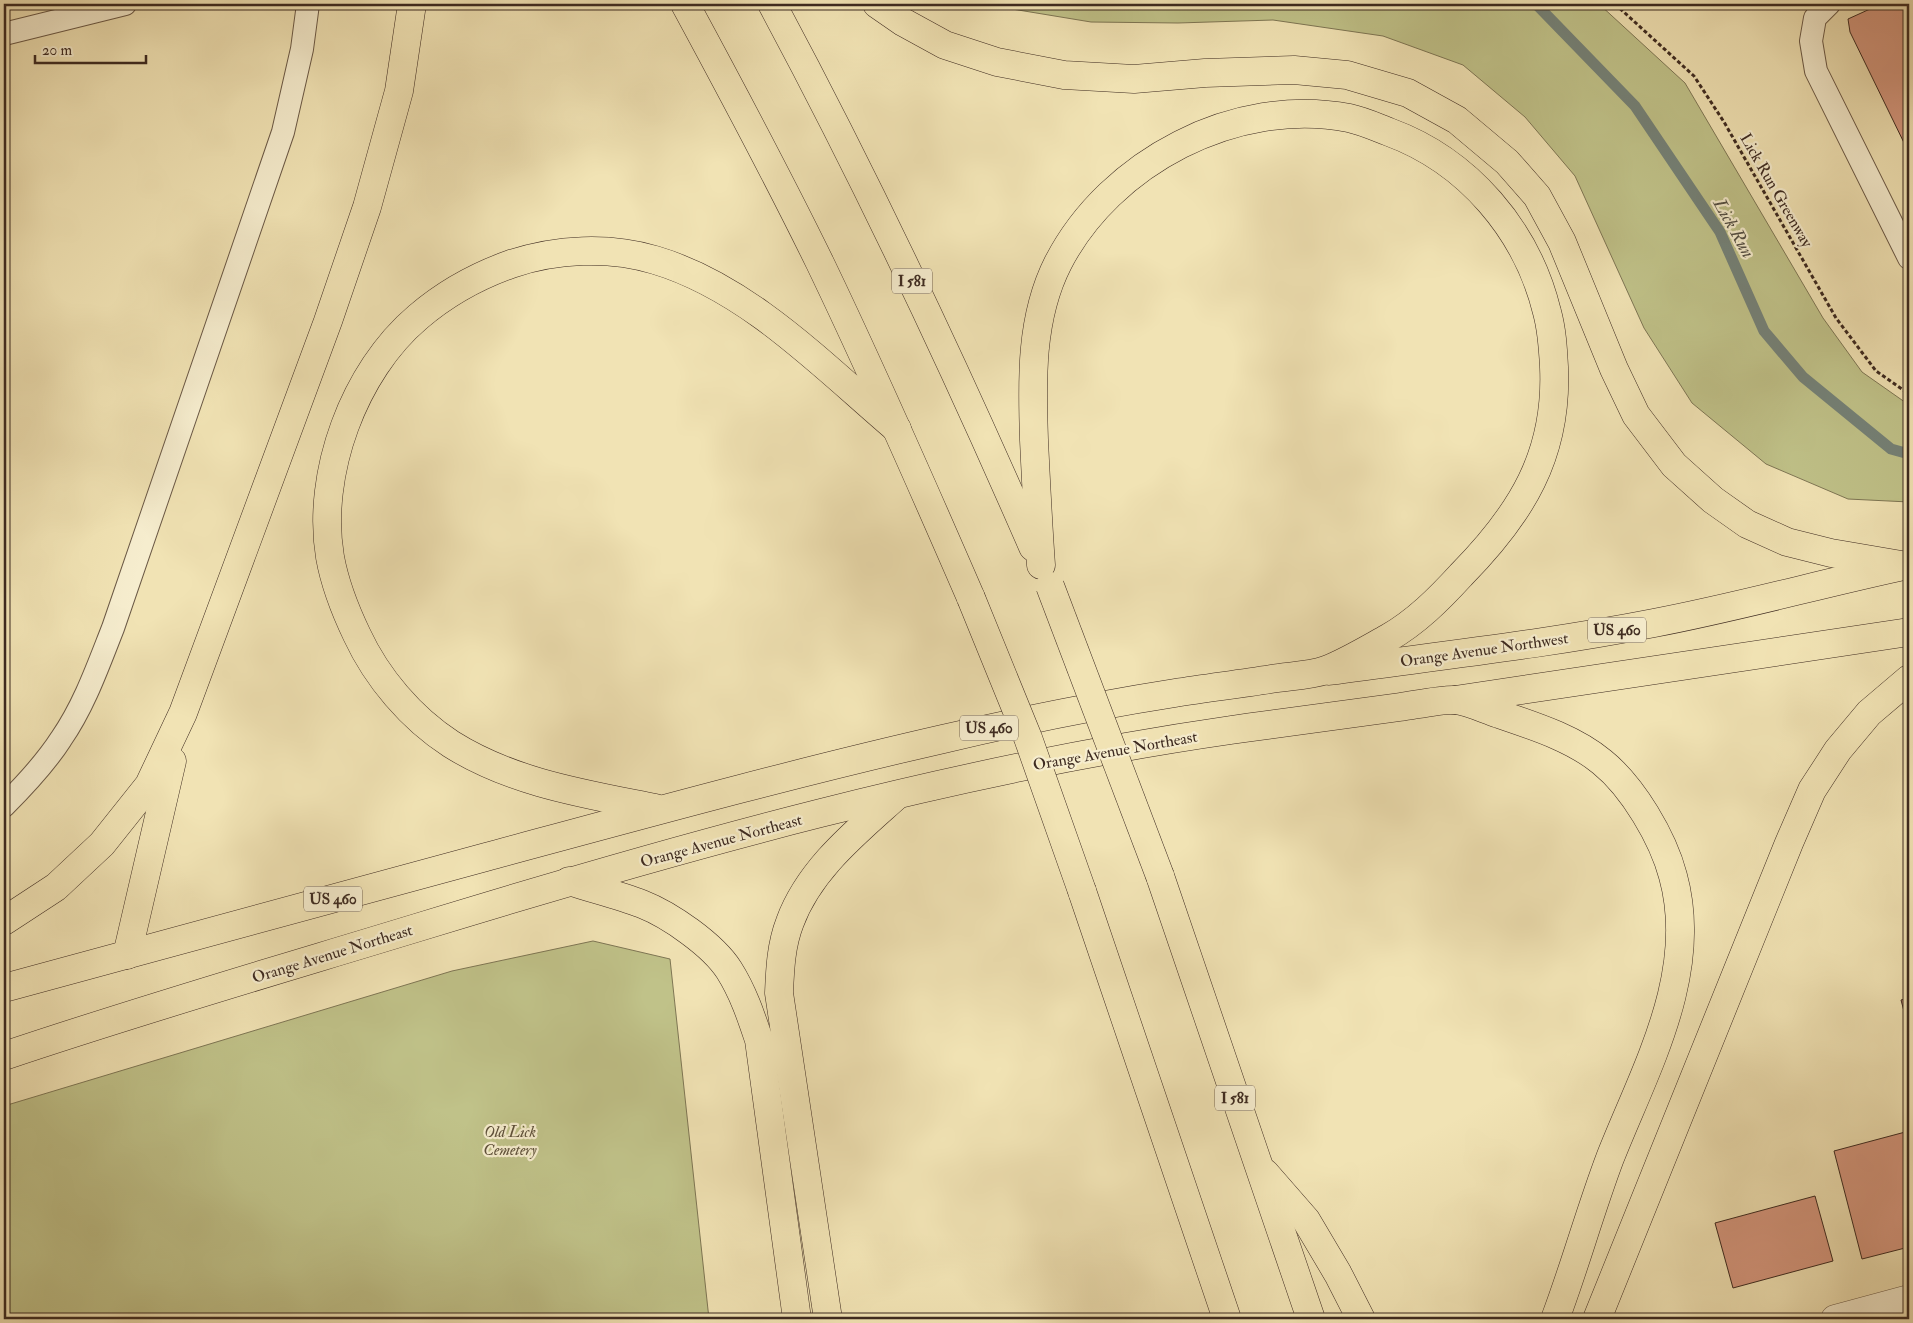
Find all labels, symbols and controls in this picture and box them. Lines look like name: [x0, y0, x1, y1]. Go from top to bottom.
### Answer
scale bar: [35, 32, 146, 64]
text: 20 m: [42, 41, 72, 60]
street label: Lick Run Greenway: [1735, 130, 1817, 252]
water label: Lick Run: [1707, 194, 1759, 262]
road number: I 581: [892, 268, 932, 294]
road number: US 460: [1588, 618, 1646, 642]
street label: Orange Avenue Northwest: [1399, 628, 1569, 672]
road number: US 460: [960, 716, 1018, 740]
street label: Orange Avenue Northeast: [1031, 727, 1199, 775]
street label: Orange Avenue Northeast: [638, 810, 804, 872]
road number: US 460: [304, 886, 362, 912]
street label: Orange Avenue Northeast: [250, 920, 415, 988]
road number: I 581: [1215, 1086, 1255, 1110]
park label: Old Lick Cemetery: [483, 1122, 537, 1160]

